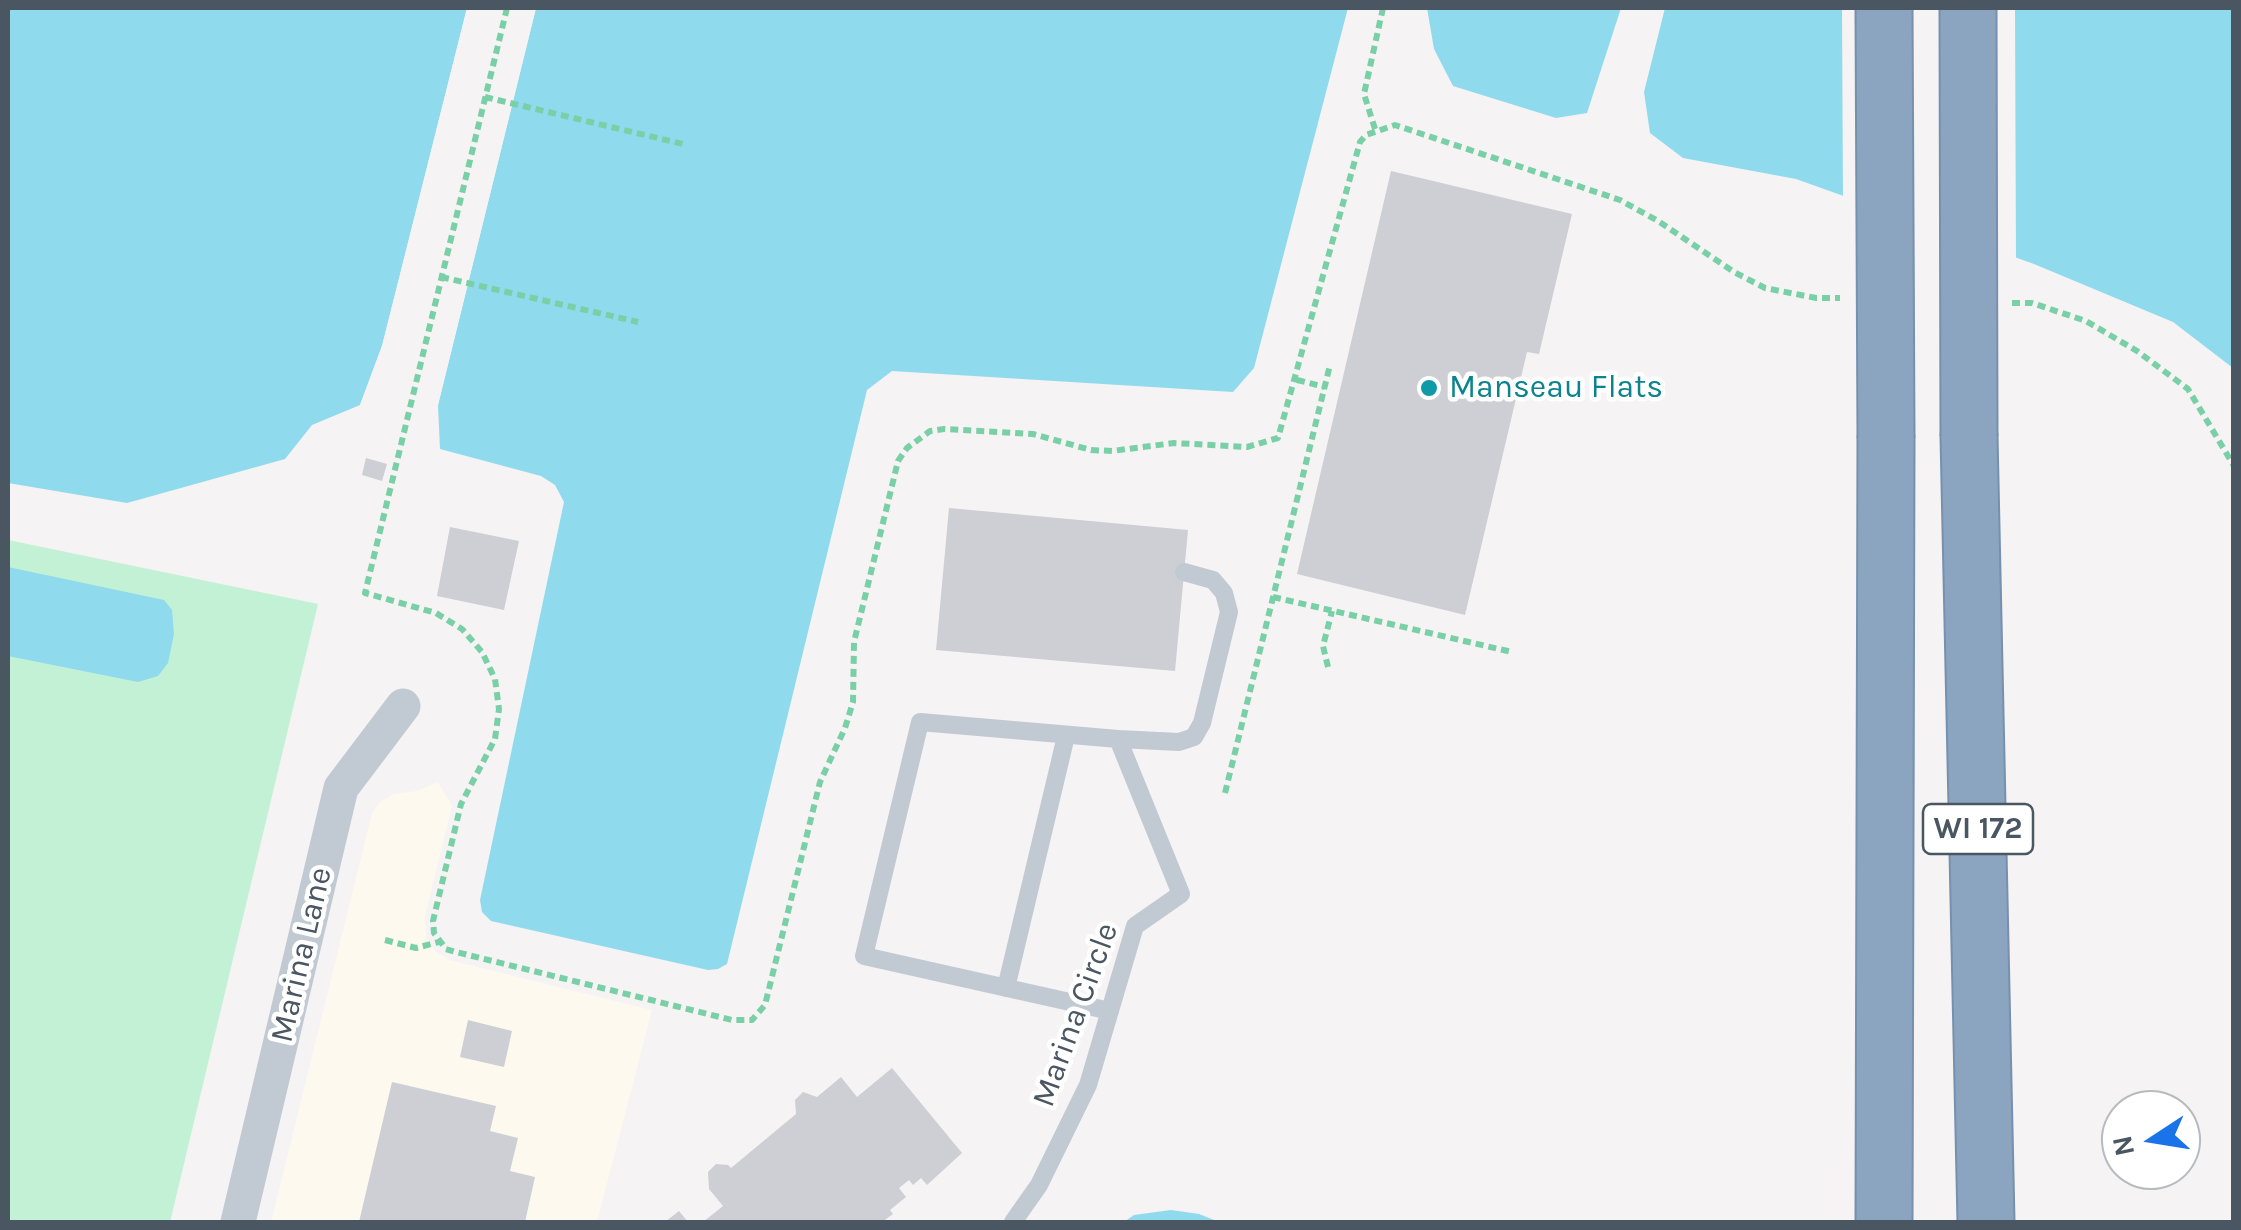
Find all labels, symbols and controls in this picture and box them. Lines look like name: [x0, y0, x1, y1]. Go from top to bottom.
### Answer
place label: Manseau Flats: [1449, 369, 1663, 407]
marker: Manseau Flats: [1418, 377, 1440, 399]
road number: WI 172: [1923, 804, 2033, 854]
street label: Marina Lane: [263, 864, 341, 1046]
street label: Marina Circle: [1025, 918, 1127, 1112]
north arrow: [2101, 1090, 2201, 1190]
text: N: [2105, 1133, 2141, 1159]

